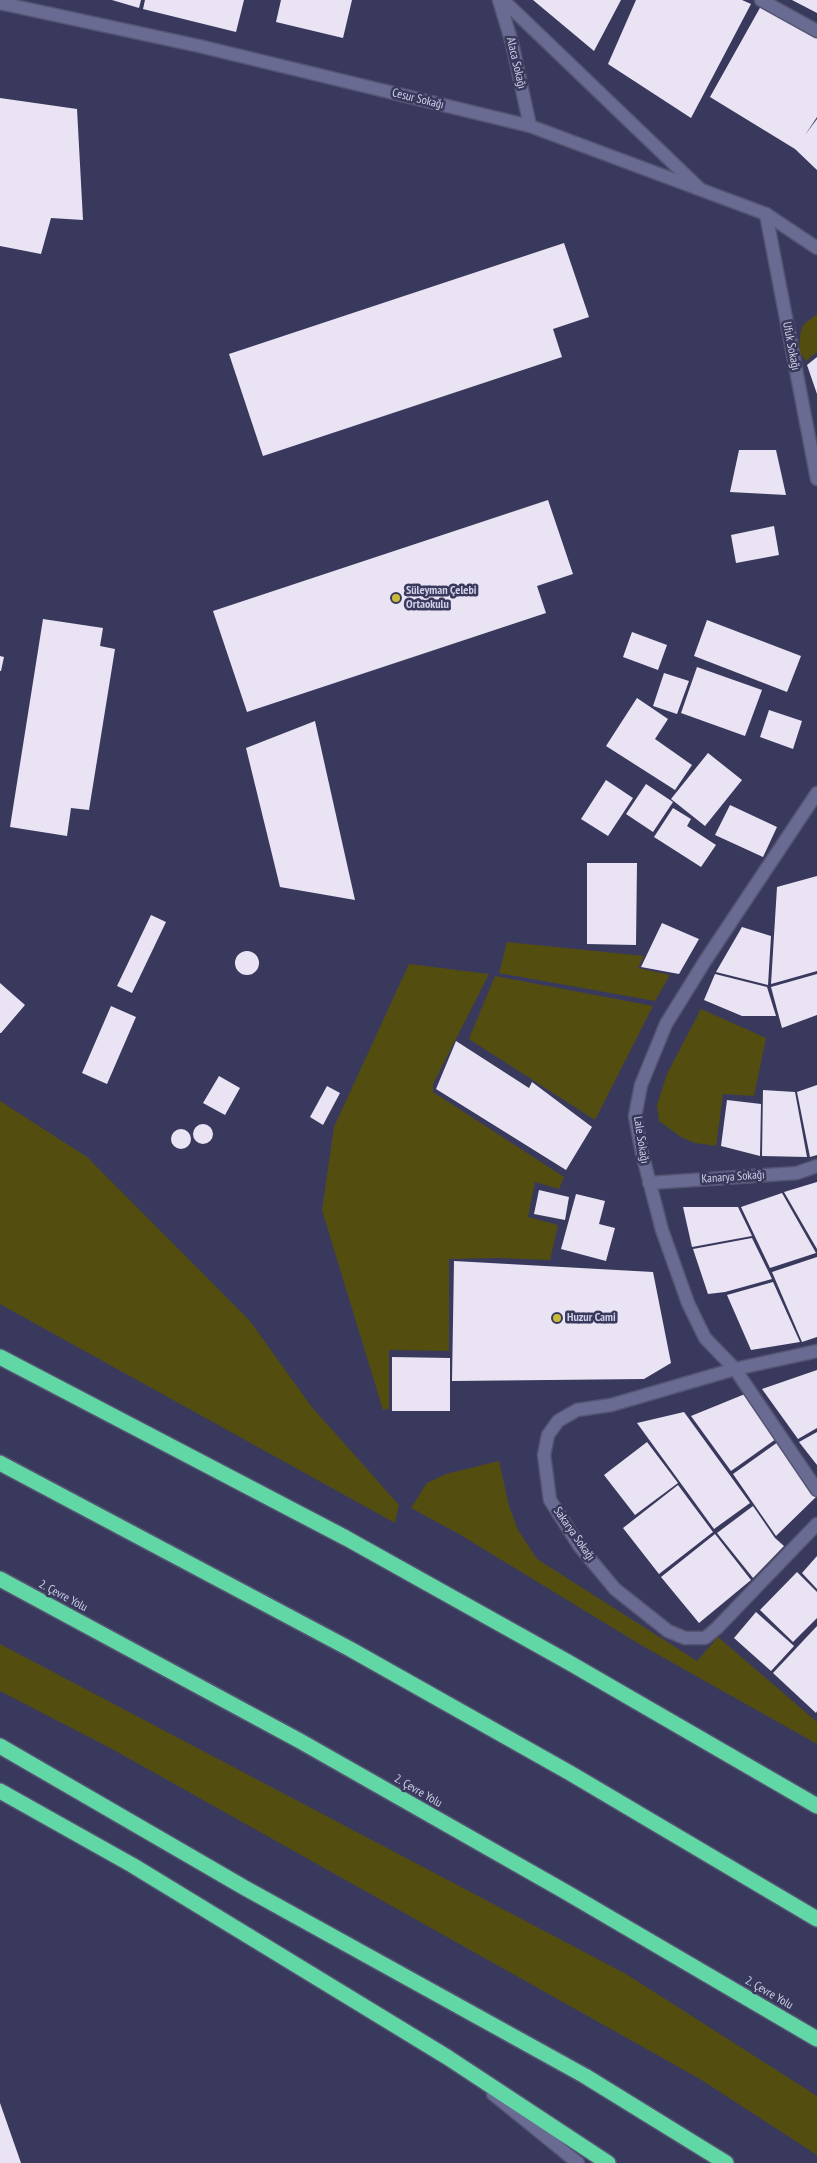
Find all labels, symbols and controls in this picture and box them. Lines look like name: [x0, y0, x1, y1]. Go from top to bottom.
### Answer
street label: Alaca Sokağı: [503, 36, 529, 90]
street label: Cesur Sokağı: [391, 86, 445, 112]
street label: Ufuk Sokağı: [779, 320, 803, 372]
place label: Süleyman Çelebi Ortaokulu: [406, 584, 476, 612]
marker: Süleyman Çelebi Ortaokulu: [390, 592, 402, 604]
street label: Lale Sokağı: [630, 1115, 652, 1165]
street label: Kanarya Sokağı: [701, 1168, 765, 1186]
place label: Huzur Cami: [567, 1311, 616, 1325]
marker: Huzur Cami: [551, 1312, 563, 1324]
street label: Sakarya Sokağı: [550, 1504, 598, 1564]
street label: 2. Çevre Yolu: [36, 1577, 90, 1615]
street label: 2. Çevre Yolu: [391, 1771, 445, 1811]
street label: 2. Çevre Yolu: [742, 1973, 796, 2013]

